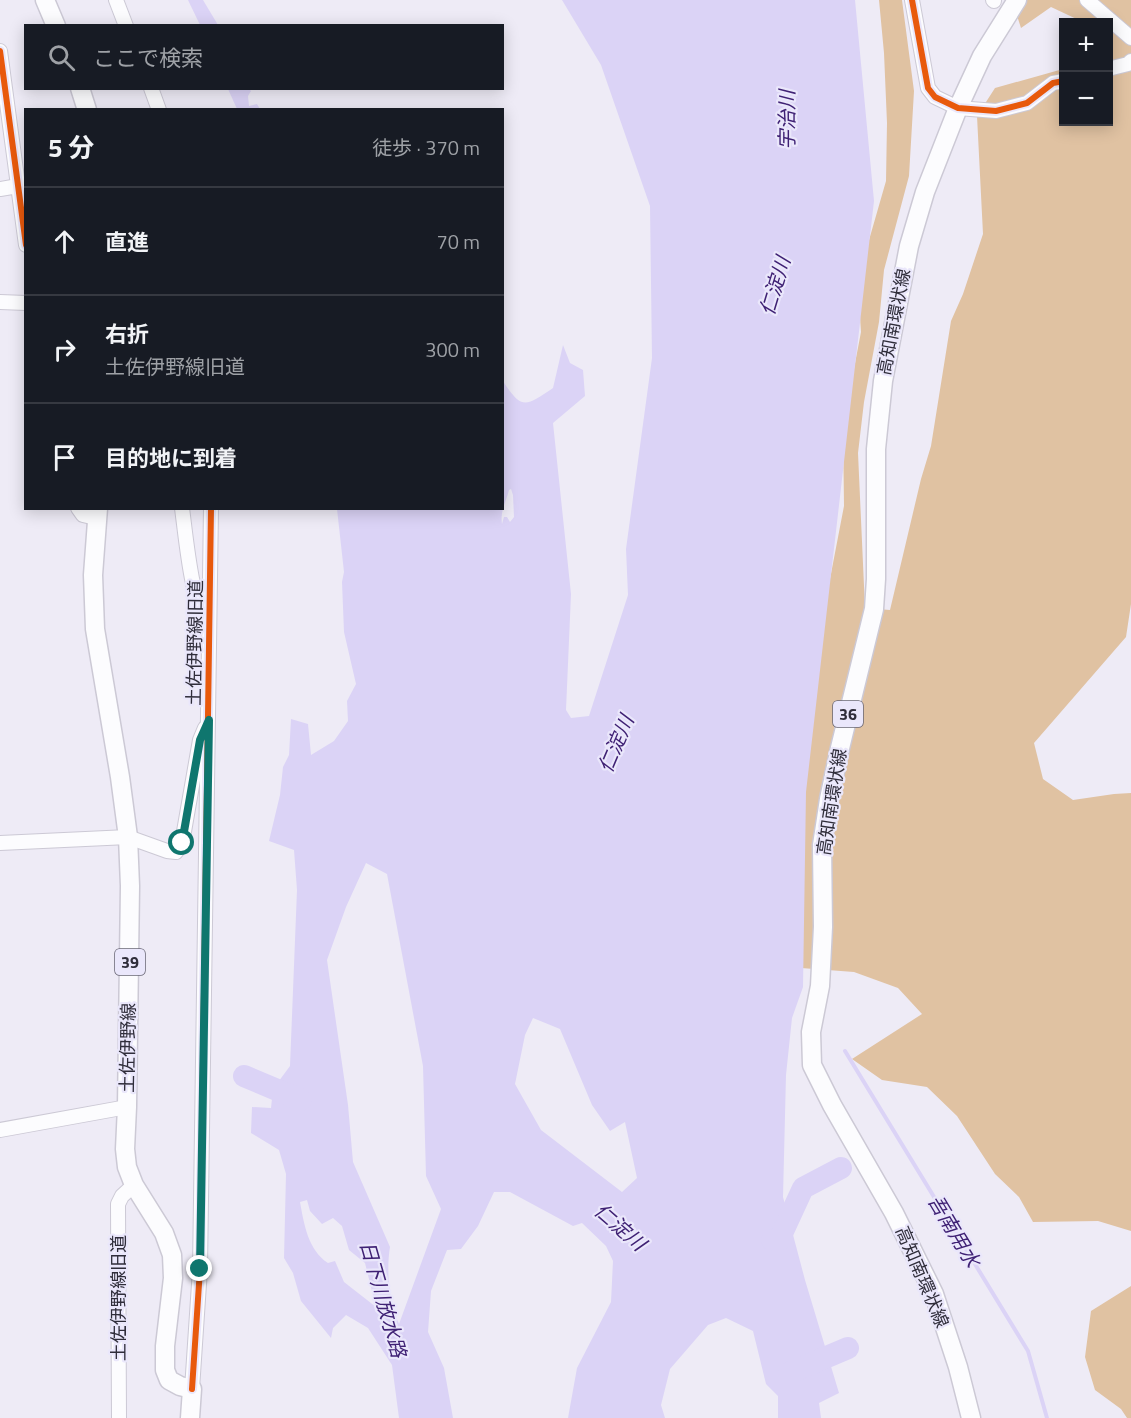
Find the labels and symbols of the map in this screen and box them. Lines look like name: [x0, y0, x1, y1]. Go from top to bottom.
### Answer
water label: 宇治川: [771, 88, 802, 150]
water label: 仁淀川: [751, 251, 799, 319]
street label: 高知南環状線: [870, 266, 917, 377]
street label: 土佐伊野線旧道: [180, 580, 209, 706]
road number: 36: [833, 701, 863, 727]
water label: 仁淀川: [590, 708, 642, 777]
street label: 高知南環状線: [810, 746, 853, 857]
route start: [168, 829, 194, 855]
road number: 39: [115, 949, 145, 975]
street label: 土佐伊野線: [113, 1003, 142, 1093]
water label: 吾南用水: [921, 1188, 989, 1275]
water label: 仁淀川: [588, 1195, 655, 1259]
street label: 高知南環状線: [889, 1222, 956, 1332]
street label: 土佐伊野線旧道: [105, 1235, 132, 1361]
water label: 日下川放水路: [352, 1237, 415, 1363]
route end: [186, 1255, 212, 1281]

